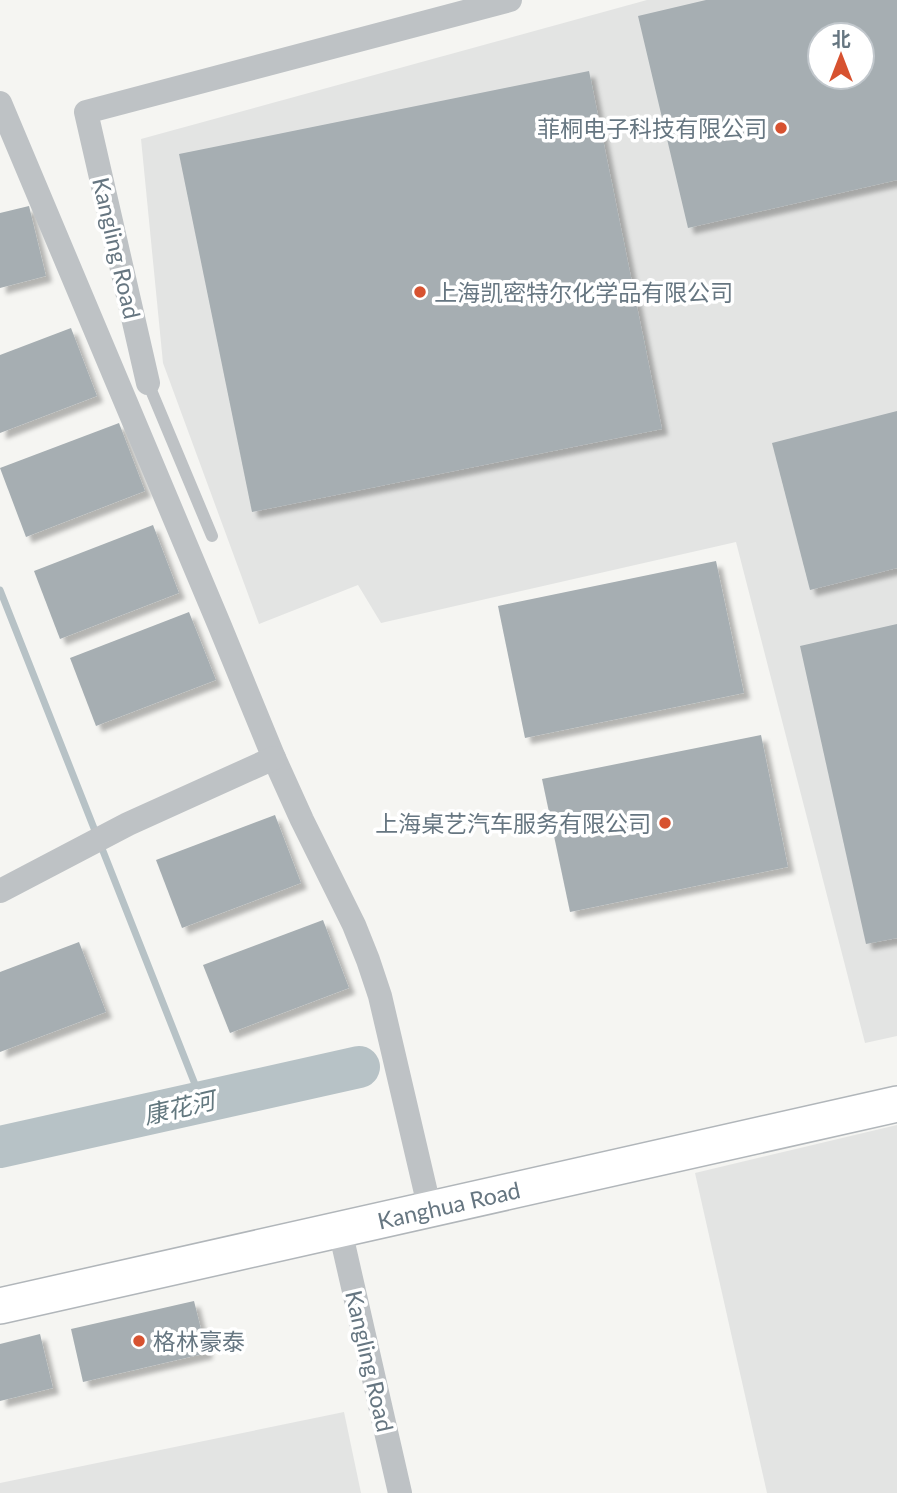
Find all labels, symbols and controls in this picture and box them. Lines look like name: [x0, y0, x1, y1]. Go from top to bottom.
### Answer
north arrow: [806, 21, 876, 91]
text: 北: [831, 27, 851, 50]
place label: 菲桐电子科技有限公司: [537, 114, 767, 142]
marker: 菲桐电子科技有限公司: [773, 120, 789, 136]
street label: Kangling Road: [87, 175, 147, 321]
place label: 上海凯密特尔化学品有限公司: [434, 278, 733, 306]
marker: 上海凯密特尔化学品有限公司: [412, 284, 428, 300]
place label: 上海桌艺汽车服务有限公司: [375, 809, 651, 837]
marker: 上海桌艺汽车服务有限公司: [657, 815, 673, 831]
water label: 康花河: [141, 1084, 221, 1129]
street label: Kanghua Road: [375, 1175, 523, 1235]
street label: Kangling Road: [340, 1288, 400, 1434]
place label: 格林豪泰: [153, 1327, 245, 1355]
marker: 格林豪泰: [131, 1333, 147, 1349]

